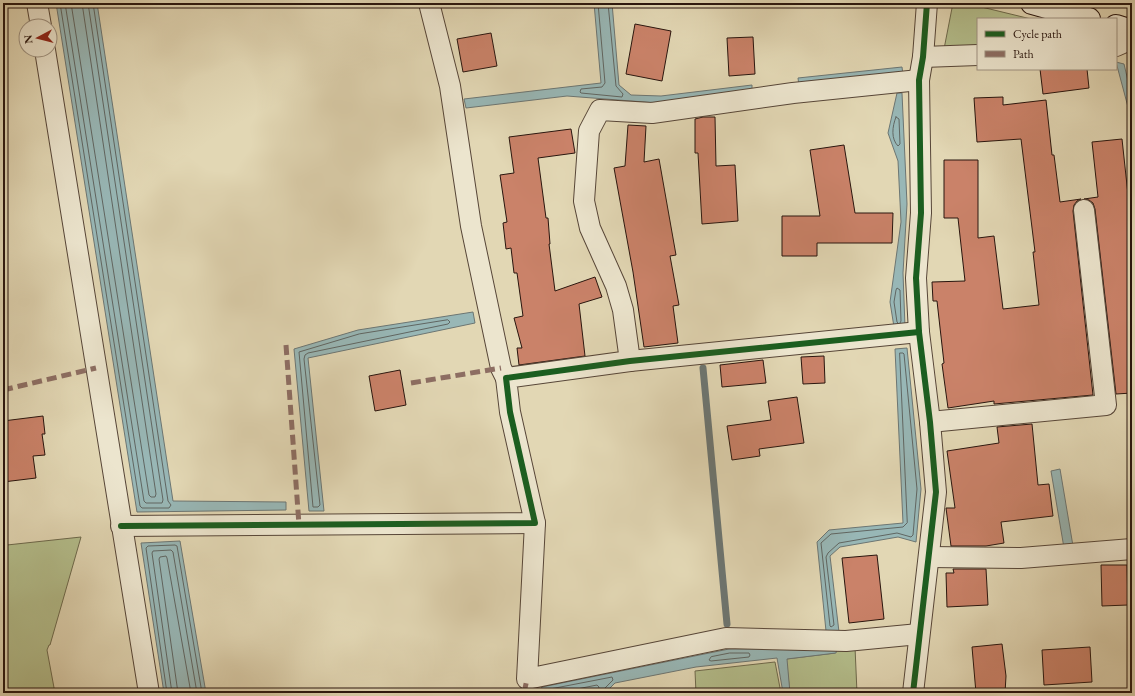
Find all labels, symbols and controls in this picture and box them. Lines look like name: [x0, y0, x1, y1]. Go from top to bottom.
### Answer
north arrow: [18, 18, 58, 58]
legend: [977, 18, 1117, 70]
text: Cycle path: [1013, 26, 1062, 42]
text: N: [21, 34, 36, 44]
text: Path: [1013, 46, 1034, 62]

